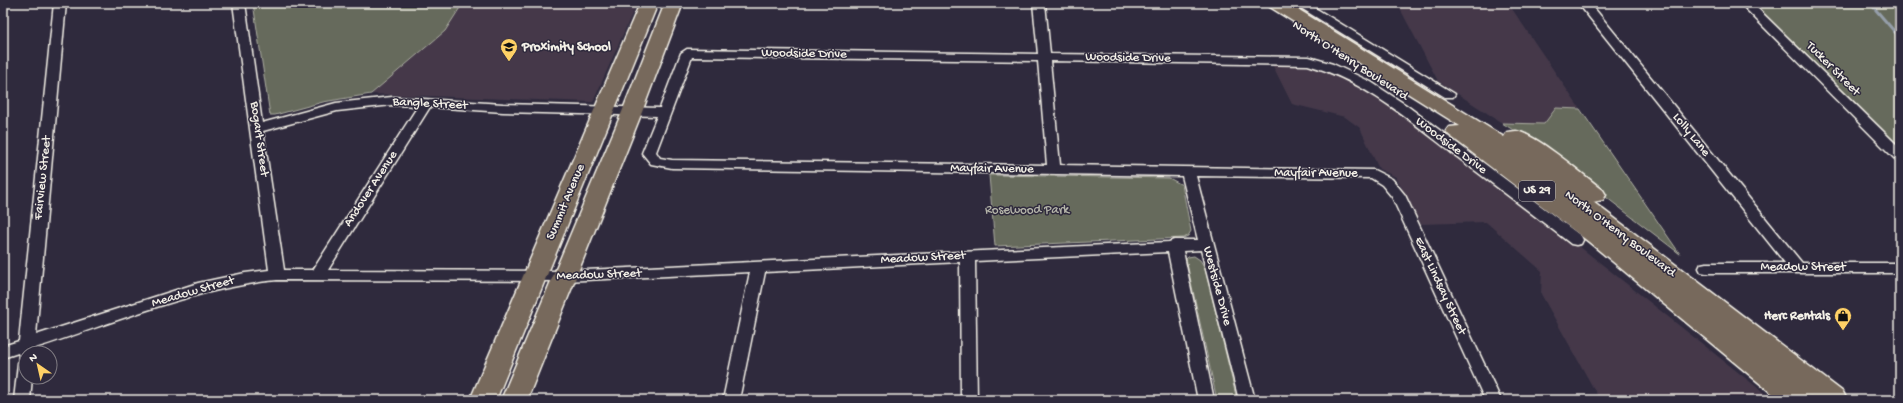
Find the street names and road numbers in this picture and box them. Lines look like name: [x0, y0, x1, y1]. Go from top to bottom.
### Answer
street label: North O'Henry Boulevard: [1289, 18, 1412, 105]
street label: Tucker Street: [1802, 38, 1864, 100]
street label: Woodside Drive: [761, 46, 847, 62]
street label: Woodside Drive: [1085, 50, 1171, 66]
street label: Bangle Street: [391, 95, 469, 114]
street label: Bogart Street: [246, 99, 272, 179]
street label: Lolly Lane: [1669, 110, 1713, 160]
street label: Woodside Drive: [1412, 114, 1490, 178]
street label: Fairview Street: [31, 134, 55, 222]
street label: Andover Avenue: [341, 148, 401, 230]
street label: Mayfair Avenue: [950, 161, 1034, 177]
street label: Summit Avenue: [543, 162, 589, 242]
street label: Mayfair Avenue: [1274, 166, 1358, 181]
road number: US 29: [1519, 181, 1555, 201]
street label: North O'Henry Boulevard: [1562, 187, 1680, 281]
street label: East Lindsay Street: [1411, 235, 1470, 339]
street label: Westside Drive: [1199, 245, 1235, 327]
street label: Meadow Street: [880, 248, 968, 268]
street label: Meadow Street: [1760, 260, 1847, 275]
street label: Meadow Street: [556, 266, 643, 284]
street label: Meadow Street: [150, 273, 238, 311]

